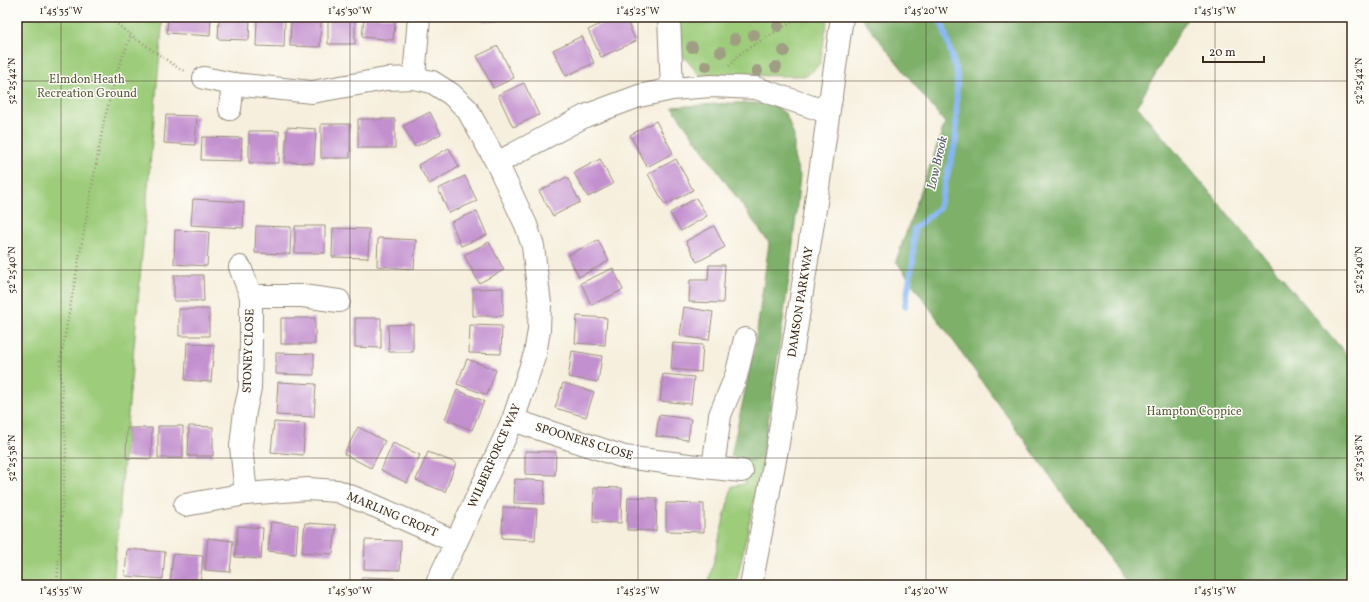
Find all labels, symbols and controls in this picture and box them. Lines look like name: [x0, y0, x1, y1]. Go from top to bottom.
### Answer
text: 1°45'35"W: [39, 4, 83, 18]
text: 1°45'30"W: [328, 4, 372, 18]
text: 1°45'25"W: [616, 4, 660, 18]
text: 1°45'20"W: [904, 4, 948, 18]
text: 1°45'15"W: [1194, 4, 1236, 18]
scale bar: [1203, 38, 1264, 64]
text: 20 m: [1209, 45, 1236, 61]
text: 52°25'42"N: [5, 57, 19, 104]
text: 52°25'42"N: [1352, 57, 1366, 104]
park label: Elmdon Heath Recreation Ground: [37, 72, 137, 102]
water label: Low Brook: [923, 134, 953, 192]
street label: DAMSON PARKWAY: [784, 245, 818, 359]
text: 52°25'40"N: [5, 246, 19, 294]
text: 52°25'40"N: [1352, 246, 1366, 294]
street label: STONEY CLOSE: [240, 309, 258, 393]
street label: WILBERFORCE WAY: [465, 401, 525, 511]
park label: Hampton Coppice: [1146, 404, 1242, 420]
street label: SPOONERS CLOSE: [533, 419, 635, 465]
text: 52°25'38"N: [5, 434, 19, 481]
text: 52°25'38"N: [1352, 434, 1366, 481]
street label: MARLING CROFT: [344, 489, 440, 541]
text: 1°45'35"W: [39, 584, 83, 598]
text: 1°45'30"W: [328, 584, 372, 598]
text: 1°45'25"W: [616, 584, 660, 598]
text: 1°45'20"W: [904, 584, 948, 598]
text: 1°45'15"W: [1194, 584, 1236, 598]

